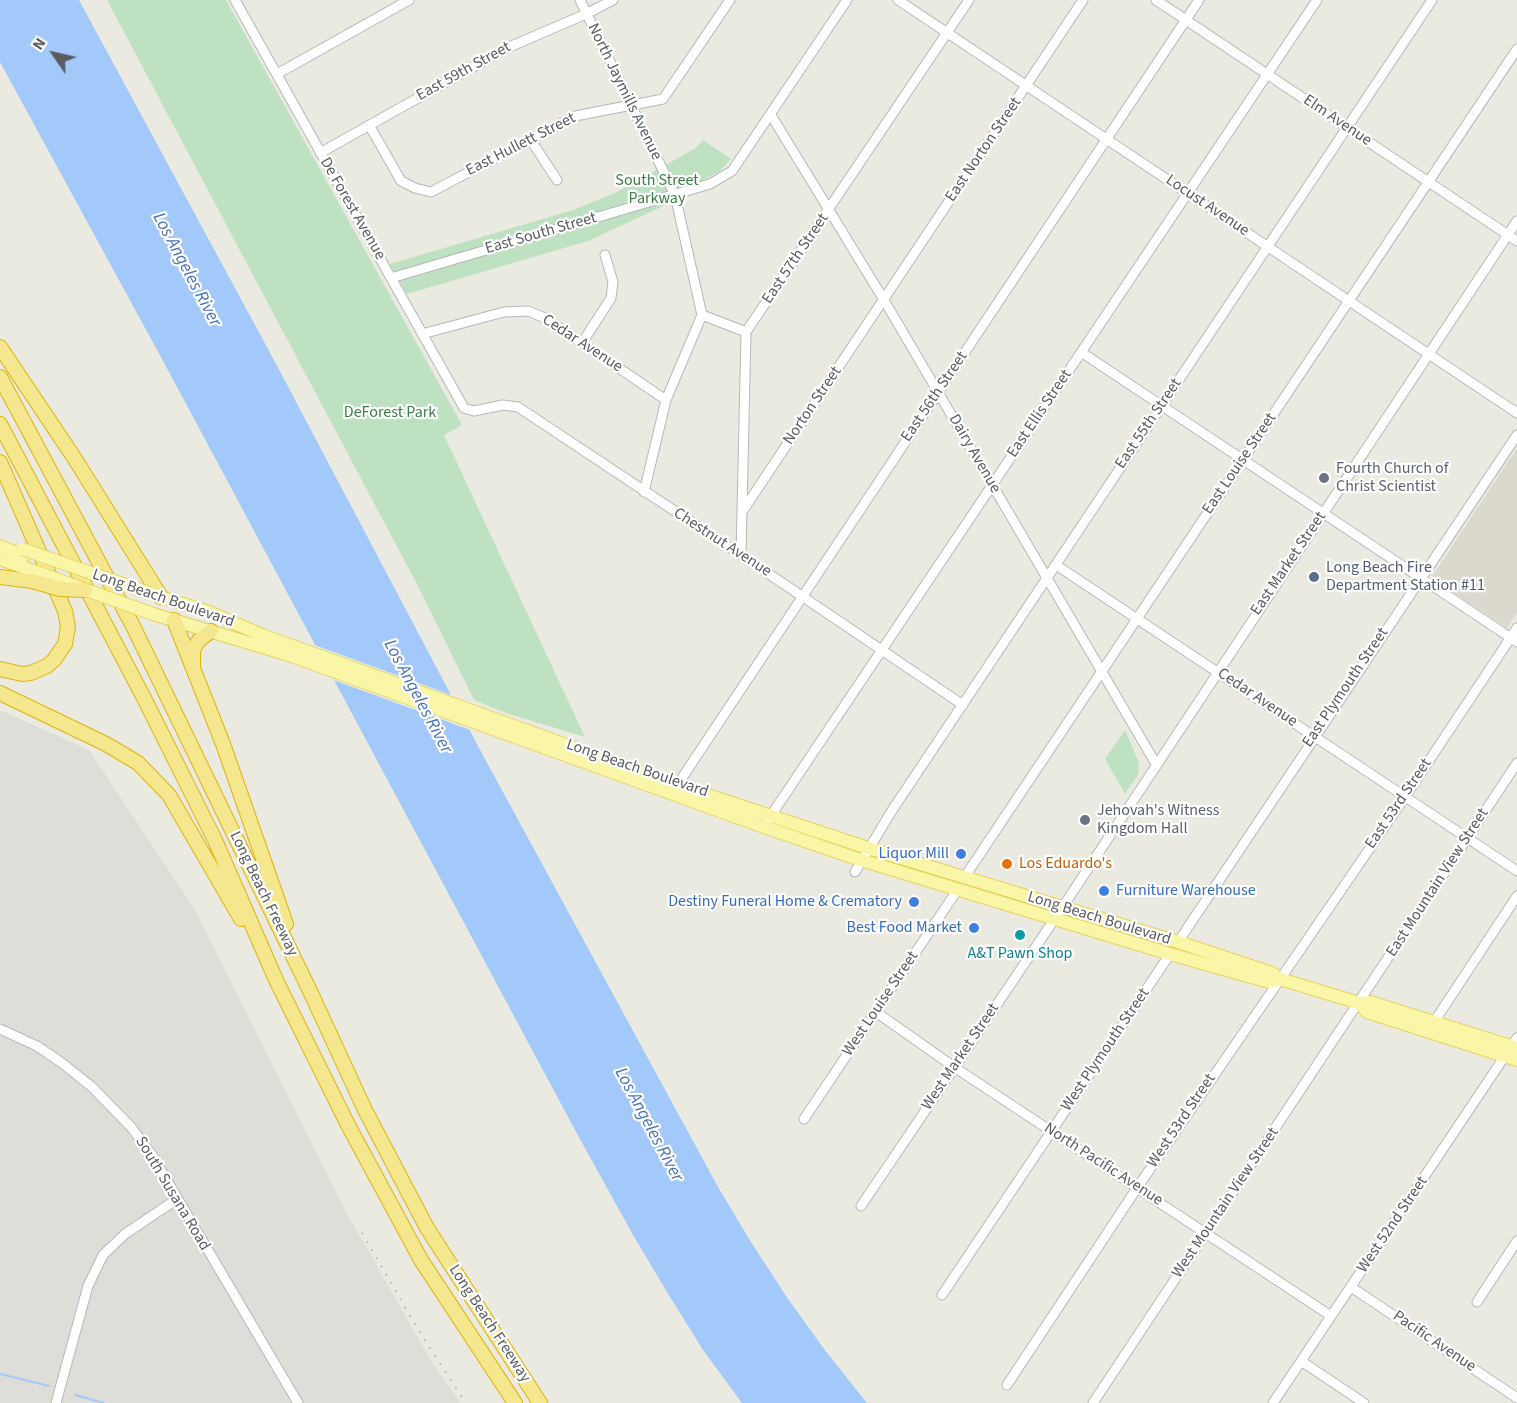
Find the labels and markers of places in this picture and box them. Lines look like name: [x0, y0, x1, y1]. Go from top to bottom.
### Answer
place label: Fourth Church of Christ Scientist: [1336, 459, 1448, 497]
marker: Fourth Church of Christ Scientist: [1317, 471, 1331, 485]
place label: Long Beach Fire Department Station #11: [1326, 558, 1485, 596]
marker: Long Beach Fire Department Station #11: [1307, 570, 1321, 584]
place label: Jehovah's Witness Kingdom Hall: [1097, 801, 1219, 839]
marker: Jehovah's Witness Kingdom Hall: [1078, 813, 1092, 827]
place label: Liquor Mill: [879, 844, 949, 864]
marker: Liquor Mill: [954, 847, 968, 861]
place label: Los Eduardo's: [1019, 854, 1112, 874]
marker: Los Eduardo's: [1000, 857, 1014, 871]
place label: Furniture Warehouse: [1116, 881, 1256, 901]
marker: Furniture Warehouse: [1097, 884, 1111, 898]
place label: Destiny Funeral Home & Crematory: [668, 892, 902, 912]
marker: Destiny Funeral Home & Crematory: [907, 895, 921, 909]
place label: Best Food Market: [846, 918, 962, 938]
marker: Best Food Market: [967, 921, 981, 935]
marker: A&T Pawn Shop: [1013, 928, 1027, 942]
place label: A&T Pawn Shop: [968, 944, 1072, 964]

